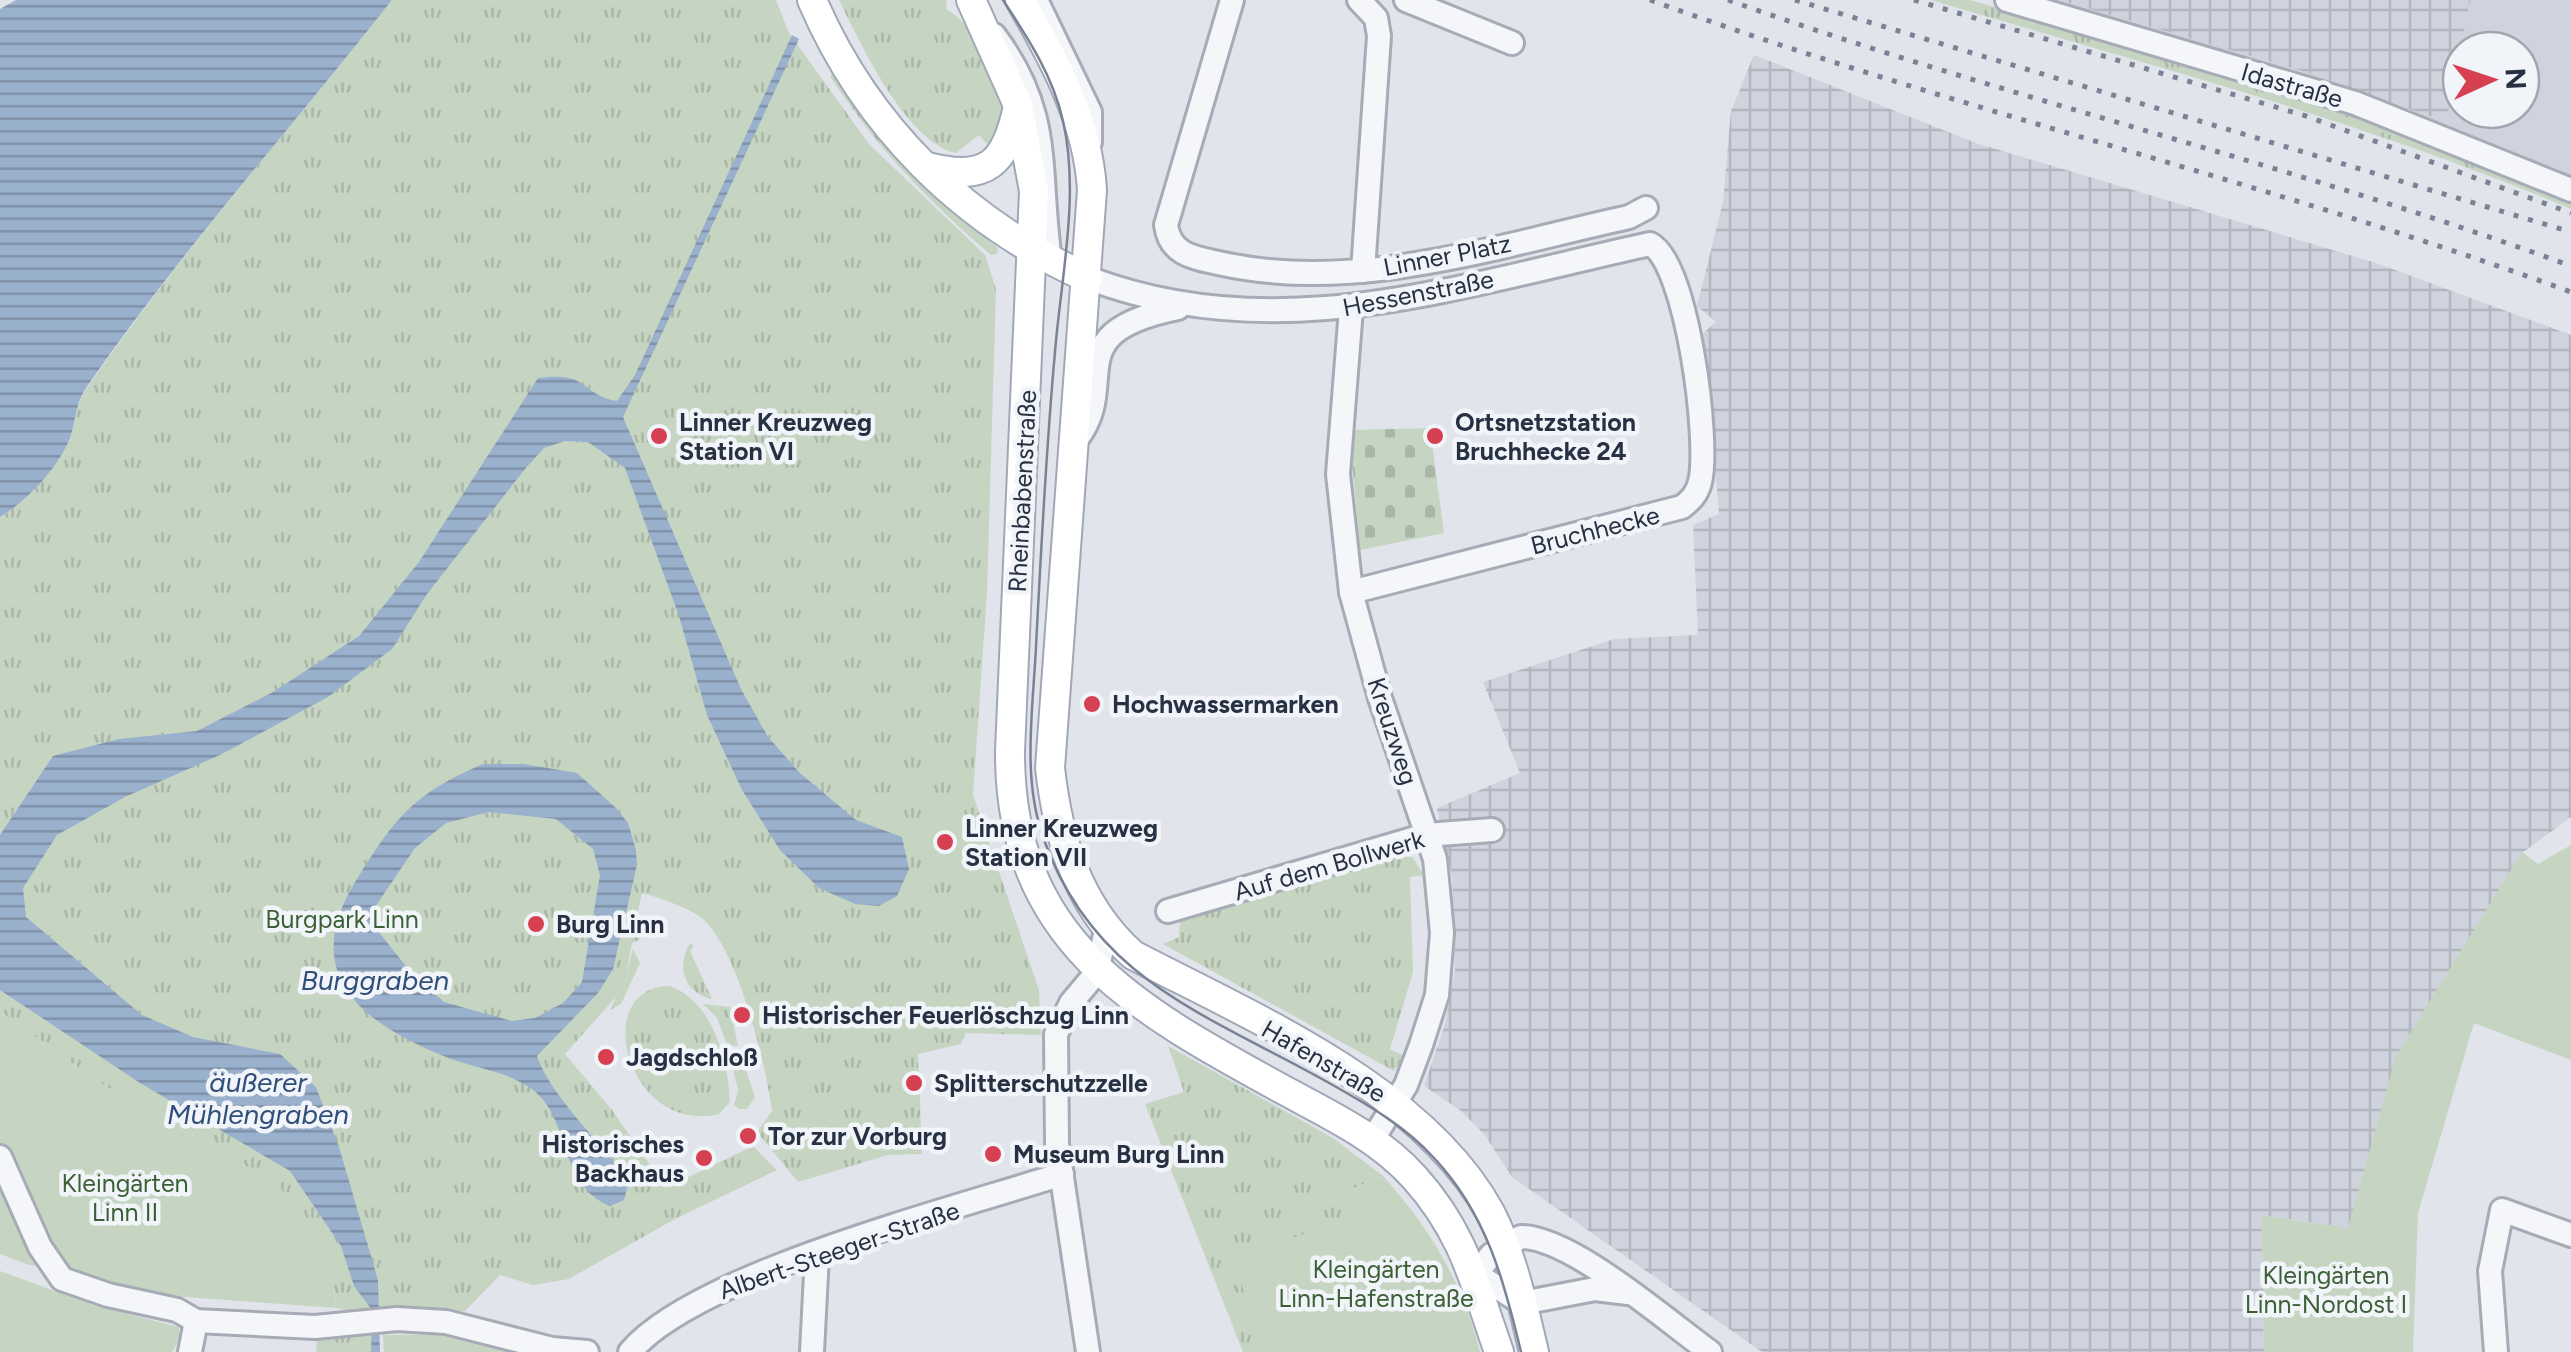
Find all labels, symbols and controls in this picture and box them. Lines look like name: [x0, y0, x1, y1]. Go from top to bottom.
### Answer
north arrow: [2441, 30, 2541, 130]
street label: Idastraße: [2238, 56, 2346, 114]
text: N: [2498, 67, 2534, 90]
street label: Linner Platz: [1381, 228, 1513, 282]
street label: Hessenstraße: [1340, 264, 1496, 322]
street label: Rheinbabenstraße: [1002, 389, 1042, 593]
place label: Linner Kreuzweg Station VI: [679, 407, 872, 466]
place label: Ortsnetzstation Bruchhecke 24: [1455, 407, 1636, 466]
marker: Linner Kreuzweg Station VI: [648, 425, 670, 447]
marker: Ortsnetzstation Bruchhecke 24: [1424, 425, 1446, 447]
street label: Bruchhecke: [1527, 500, 1663, 560]
street label: Kreuzweg: [1362, 673, 1424, 789]
place label: Hochwassermarken: [1112, 689, 1339, 719]
marker: Hochwassermarken: [1081, 693, 1103, 715]
place label: Linner Kreuzweg Station VII: [965, 813, 1158, 872]
street label: Auf dem Bollwerk: [1230, 823, 1428, 906]
marker: Linner Kreuzweg Station VII: [934, 831, 956, 853]
park label: Burgpark Linn: [265, 904, 419, 934]
place label: Burg Linn: [556, 909, 664, 939]
marker: Burg Linn: [525, 913, 547, 935]
water label: Burggraben: [301, 963, 449, 997]
place label: Historischer Feuerlöschzug Linn: [762, 1000, 1129, 1030]
marker: Historischer Feuerlöschzug Linn: [731, 1004, 753, 1026]
street label: Hafenstraße: [1257, 1013, 1391, 1109]
place label: Jagdschloß: [626, 1042, 758, 1072]
marker: Jagdschloß: [595, 1046, 617, 1068]
water label: äußerer Mühlengraben: [167, 1065, 349, 1131]
place label: Splitterschutzzelle: [934, 1068, 1148, 1098]
marker: Splitterschutzzelle: [903, 1072, 925, 1094]
place label: Tor zur Vorburg: [768, 1121, 947, 1151]
marker: Tor zur Vorburg: [737, 1125, 759, 1147]
place label: Historisches Backhaus: [542, 1129, 684, 1188]
place label: Museum Burg Linn: [1013, 1139, 1224, 1169]
marker: Museum Burg Linn: [982, 1143, 1004, 1165]
marker: Historisches Backhaus: [693, 1147, 715, 1169]
park label: Kleingärten Linn II: [62, 1168, 189, 1227]
street label: Albert-Steeger-Straße: [715, 1195, 963, 1305]
park label: Kleingärten Linn-Hafenstraße: [1278, 1254, 1474, 1313]
park label: Kleingärten Linn-Nordost I: [2245, 1260, 2407, 1319]

